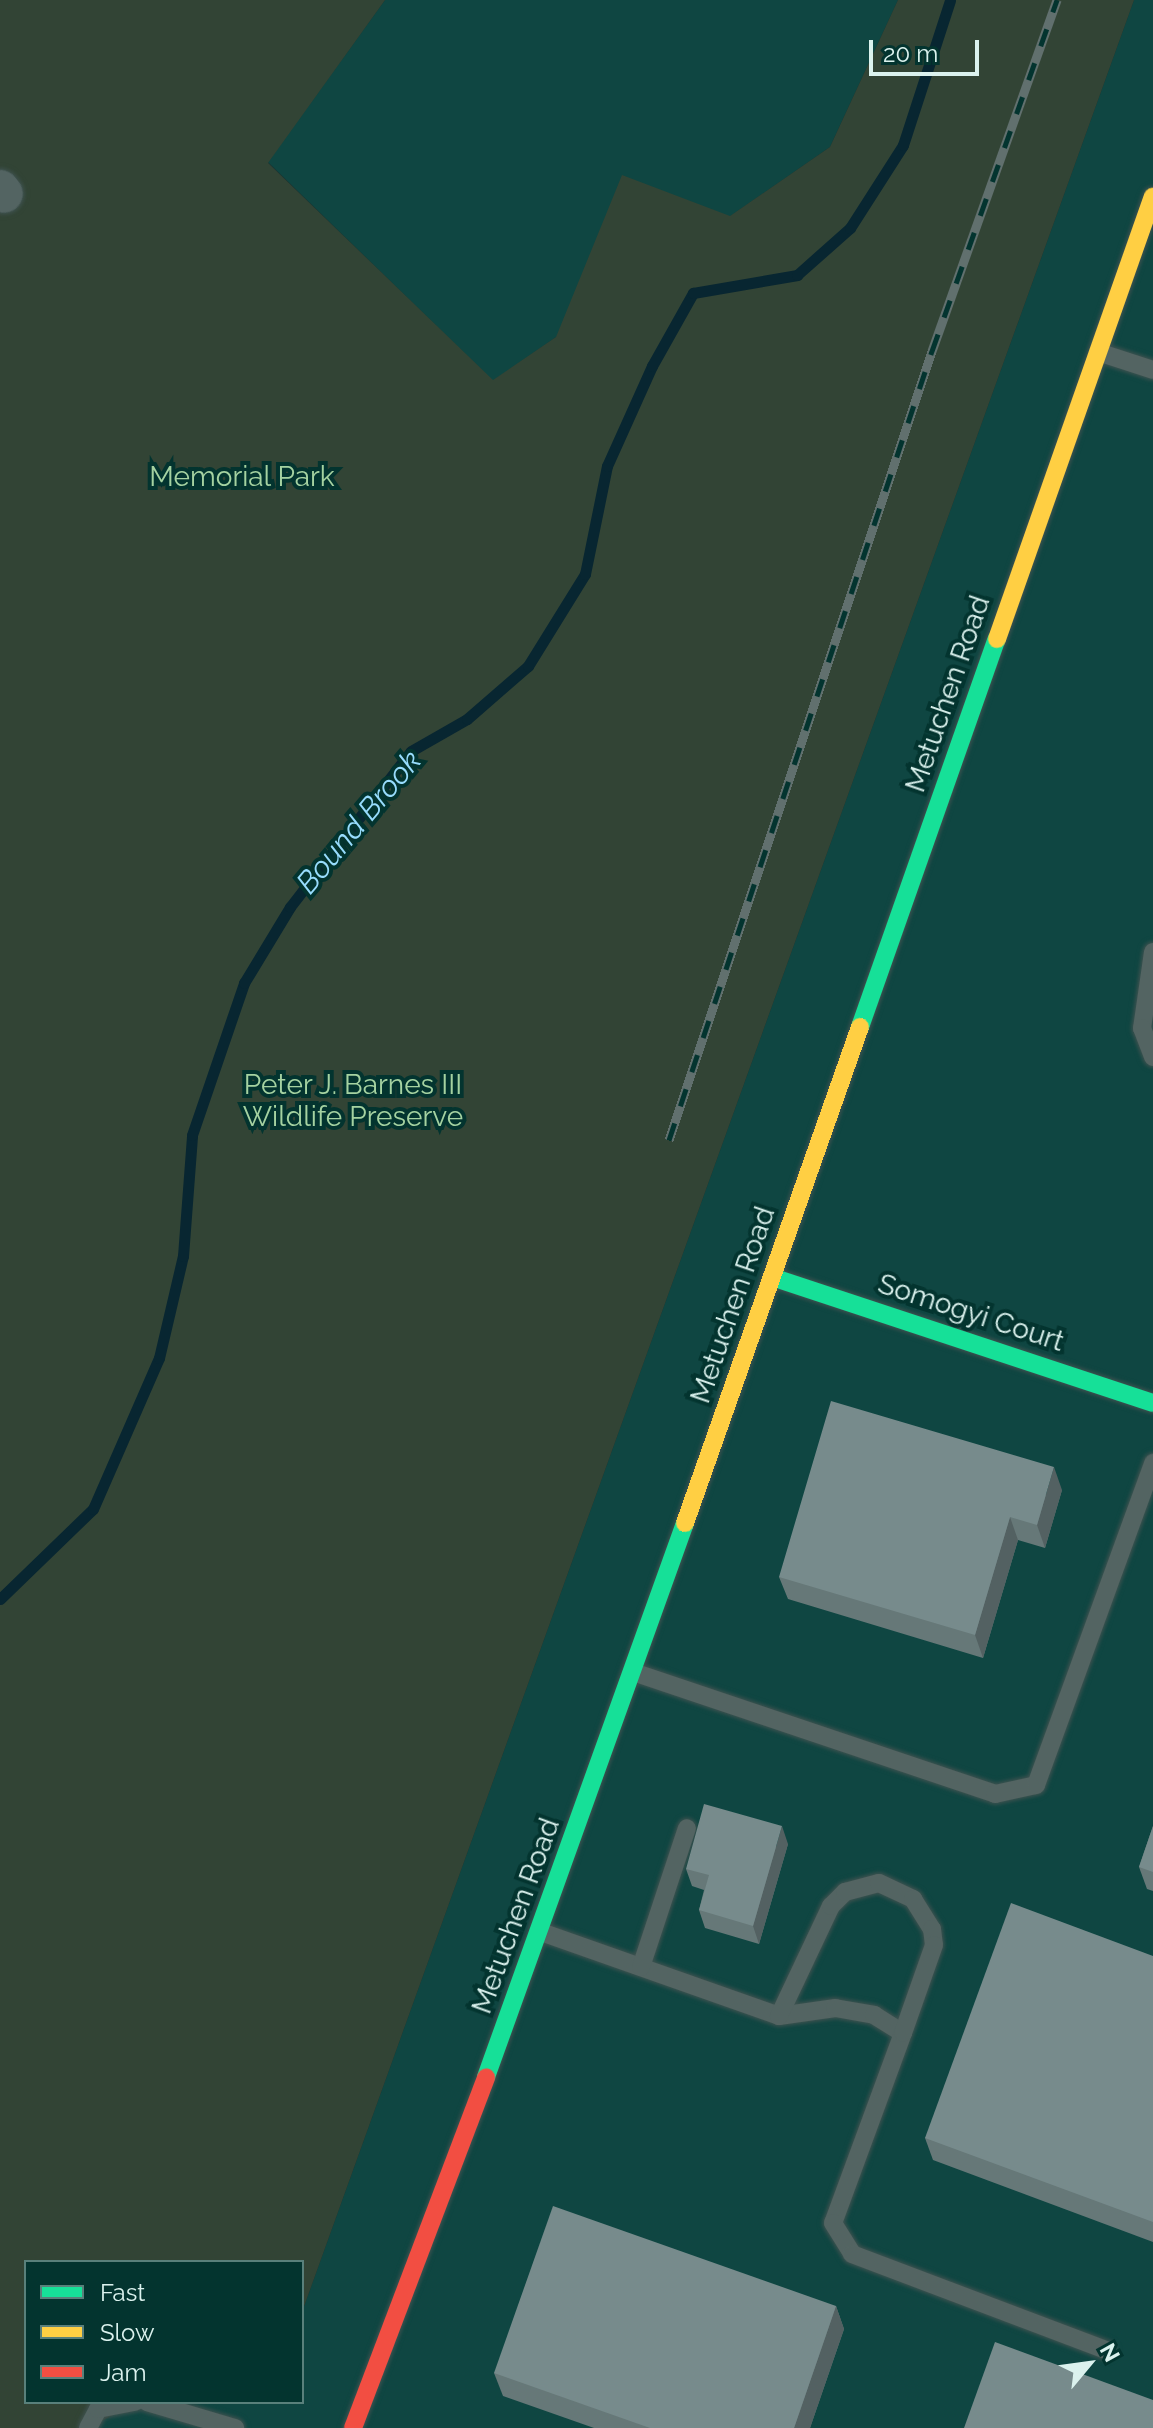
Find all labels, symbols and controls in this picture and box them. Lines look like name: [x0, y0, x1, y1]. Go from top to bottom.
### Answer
scale bar: [873, 24, 983, 74]
text: 20 m: [883, 39, 938, 68]
park label: Memorial Park: [149, 460, 335, 494]
street label: Metuchen Road: [899, 591, 997, 797]
water label: Bound Brook: [289, 743, 429, 901]
park label: Peter J. Barnes III Wildlife Preserve: [243, 1068, 463, 1134]
street label: Metuchen Road: [684, 1202, 782, 1408]
street label: Somogyi Court: [874, 1267, 1068, 1359]
street label: Metuchen Road: [465, 1814, 567, 2018]
legend: [24, 2260, 304, 2404]
text: Fast: [100, 2278, 145, 2307]
text: Slow: [100, 2318, 154, 2347]
north arrow: [1049, 2324, 1129, 2404]
text: N: [1095, 2339, 1125, 2366]
text: Jam: [100, 2358, 146, 2387]

